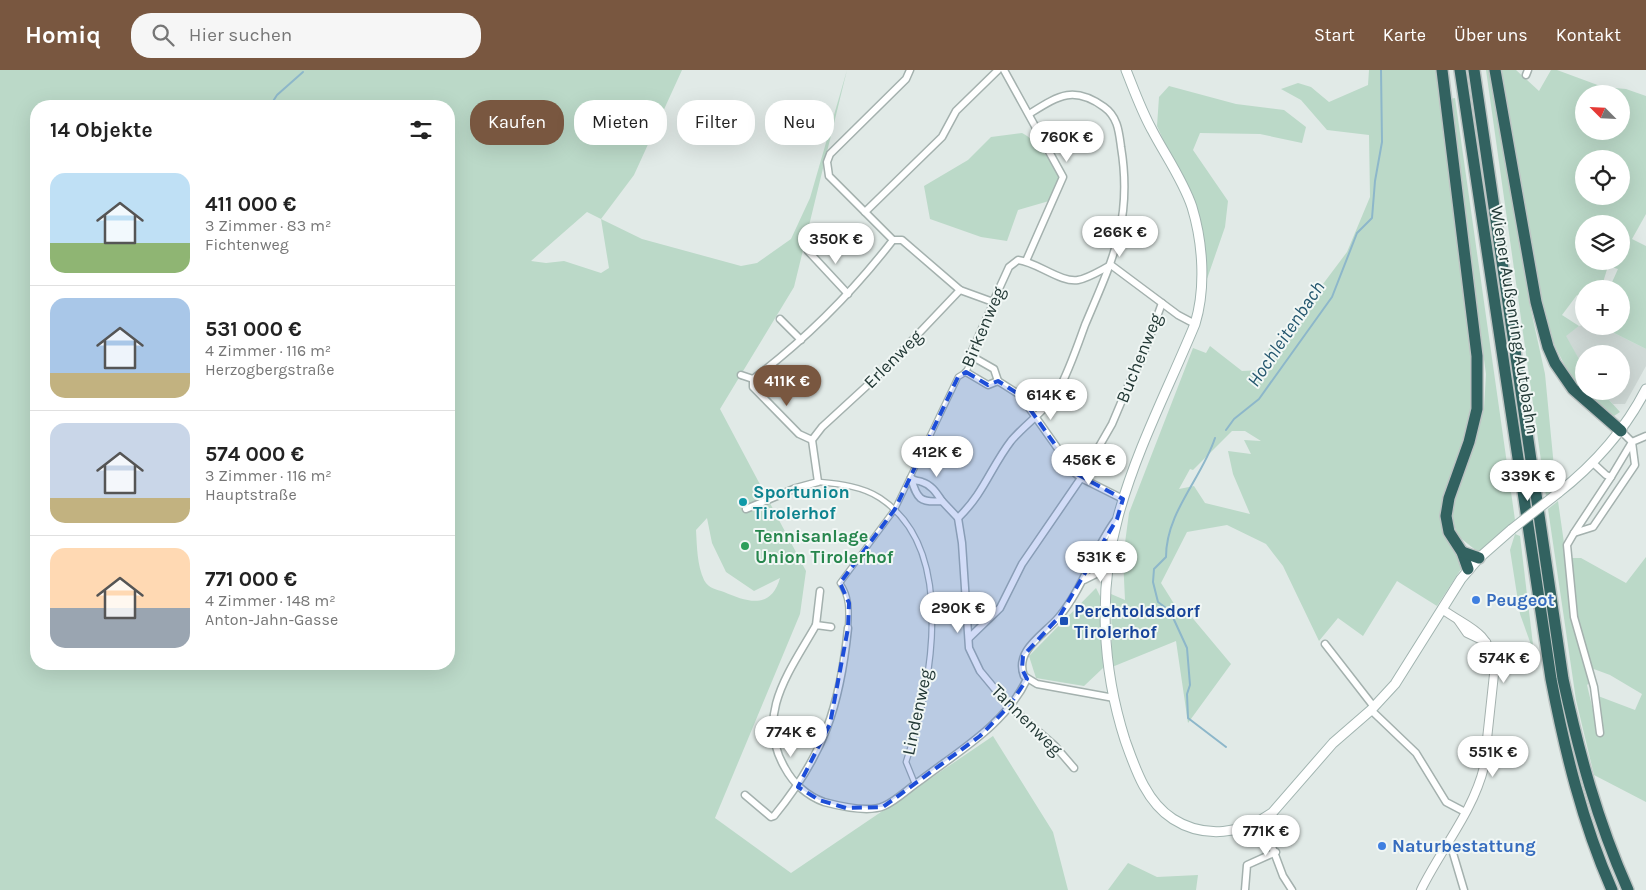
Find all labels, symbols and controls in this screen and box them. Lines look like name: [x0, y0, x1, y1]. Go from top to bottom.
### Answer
search box: [131, 13, 481, 58]
text: Homiq: [25, 21, 101, 49]
icon: search: [149, 21, 177, 49]
text: Hier suchen: [189, 24, 292, 46]
text: Start: [1314, 24, 1355, 46]
text: Karte: [1383, 24, 1426, 46]
text: Über uns: [1454, 24, 1528, 46]
text: Kontakt: [1556, 24, 1621, 46]
north arrow: [1575, 85, 1630, 140]
map controls: [1575, 85, 1630, 400]
chip: Kaufen: [470, 100, 564, 145]
chip: Mieten: [574, 100, 667, 145]
chip: Filter: [677, 100, 755, 145]
chip: Neu: [765, 100, 834, 145]
icon: filters: [407, 116, 435, 144]
text: 14 Objekte: [50, 118, 153, 142]
pin: 760K €: [1026, 121, 1108, 163]
text: 760K €: [1041, 127, 1093, 146]
button: locate: [1575, 150, 1630, 205]
text: 411 000 €: [205, 192, 296, 216]
icon: home: [90, 193, 150, 253]
street label: Wiener Außenring Autobahn: [1486, 204, 1544, 436]
button: layers: [1575, 215, 1630, 270]
text: 3 Zimmer · 83 m²: [205, 216, 331, 235]
pin: 266K €: [1079, 216, 1161, 258]
pin: 350K €: [795, 222, 877, 265]
text: 266K €: [1093, 222, 1147, 241]
text: 350K €: [809, 229, 863, 248]
text: Fichtenweg: [205, 235, 289, 254]
water label: Hochleitenbach: [1243, 277, 1329, 391]
button: +: [1575, 280, 1630, 335]
street label: Birkenweg: [956, 283, 1010, 371]
street label: Buchenweg: [1111, 310, 1167, 406]
text: 531 000 €: [205, 317, 302, 341]
icon: home: [90, 318, 150, 378]
street label: Erlenweg: [859, 325, 927, 393]
text: 4 Zimmer · 116 m²: [205, 341, 331, 360]
button: −: [1575, 345, 1630, 400]
text: Herzogbergstraße: [205, 360, 334, 379]
pin: 411K €: [746, 364, 828, 407]
text: 411K €: [764, 371, 810, 390]
pin: 614K €: [1010, 378, 1092, 421]
text: 614K €: [1026, 385, 1076, 404]
pin: 412K €: [896, 436, 978, 478]
text: 574 000 €: [205, 442, 304, 466]
text: 412K €: [912, 442, 962, 461]
icon: home: [90, 443, 150, 503]
pin: 456K €: [1048, 444, 1130, 486]
text: 456K €: [1062, 450, 1116, 469]
pin: 339K €: [1487, 460, 1569, 502]
text: 3 Zimmer · 116 m²: [205, 466, 332, 485]
text: 339K €: [1501, 466, 1555, 485]
place label: Sportunion Tirolerhof: [753, 481, 850, 524]
text: Hauptstraße: [205, 485, 297, 504]
marker: Sportunion Tirolerhof: [737, 496, 749, 508]
place label: Tennisanlage Union Tirolerhof: [755, 525, 894, 568]
marker: Tennisanlage Union Tirolerhof: [739, 540, 751, 552]
pin: 531K €: [1060, 540, 1142, 583]
text: 531K €: [1076, 547, 1126, 566]
text: 771 000 €: [205, 567, 297, 591]
icon: home: [90, 568, 150, 628]
place label: Peugeot: [1486, 589, 1555, 611]
text: 4 Zimmer · 148 m²: [205, 591, 336, 610]
pin: 290K €: [917, 592, 999, 634]
marker: Peugeot: [1470, 594, 1482, 606]
text: 290K €: [931, 598, 985, 617]
place label: Perchtoldsdorf Tirolerhof: [1074, 600, 1200, 643]
text: Anton-Jahn-Gasse: [205, 610, 338, 629]
marker: Perchtoldsdorf Tirolerhof: [1058, 615, 1070, 627]
pin: 574K €: [1463, 642, 1545, 684]
text: 574K €: [1478, 648, 1530, 667]
street label: Lindenweg: [897, 667, 937, 757]
street label: Tannenweg: [987, 680, 1067, 760]
pin: 774K €: [750, 716, 832, 758]
text: 774K €: [766, 722, 816, 741]
pin: 551K €: [1452, 736, 1534, 778]
text: 551K €: [1469, 742, 1517, 761]
pin: 771K €: [1225, 814, 1307, 857]
text: 771K €: [1243, 821, 1289, 840]
place label: Naturbestattung: [1392, 835, 1536, 857]
marker: Naturbestattung: [1376, 840, 1388, 852]

